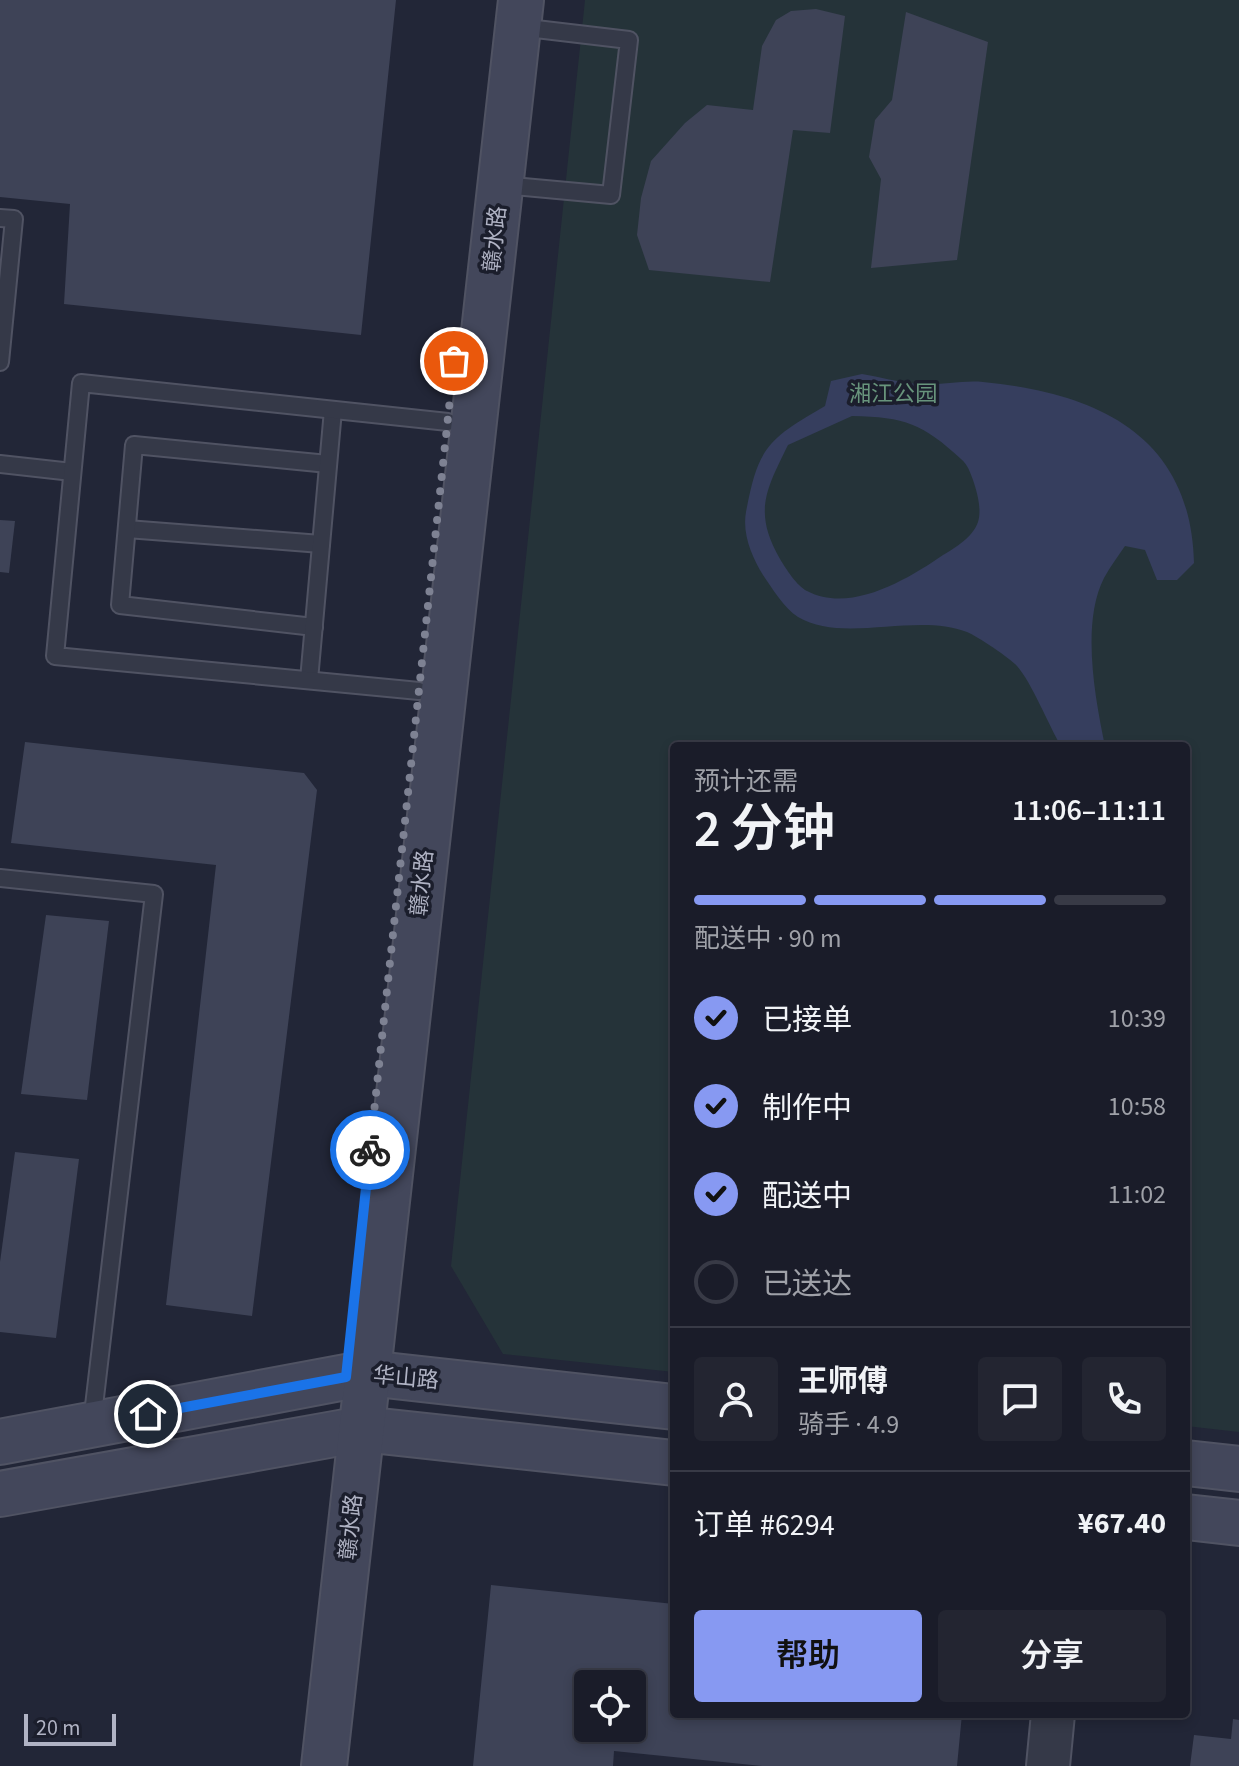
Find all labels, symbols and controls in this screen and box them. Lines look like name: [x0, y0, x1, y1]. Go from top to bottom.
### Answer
street label: 赣水路: [476, 205, 514, 273]
pin: [420, 327, 488, 395]
icon: bag: [432, 339, 476, 383]
park label: 湘江公园: [849, 378, 937, 410]
text: 预计还需: [694, 763, 798, 800]
text: 11:06–11:11: [1012, 789, 1166, 832]
text: 2 分钟: [694, 793, 835, 867]
street label: 赣水路: [403, 849, 441, 917]
text: 配送中 · 90 m: [694, 920, 841, 957]
icon: check: [694, 996, 738, 1040]
text: 已接单: [762, 999, 852, 1042]
text: 10:39: [1108, 1000, 1166, 1037]
icon: check: [694, 1084, 738, 1128]
text: 制作中: [762, 1087, 852, 1130]
text: 10:58: [1108, 1088, 1166, 1125]
courier: [330, 1110, 410, 1190]
icon: bike: [348, 1128, 392, 1172]
icon: check: [694, 1172, 738, 1216]
text: 配送中: [762, 1175, 852, 1218]
text: 11:02: [1108, 1176, 1166, 1213]
text: 已送达: [762, 1263, 852, 1306]
button: person: [694, 1357, 778, 1441]
button: chat: [978, 1357, 1062, 1441]
button: phone: [1082, 1357, 1166, 1441]
street label: 华山路: [372, 1359, 440, 1397]
text: 王师傅: [798, 1360, 888, 1403]
pin: [114, 1380, 182, 1448]
icon: home: [126, 1392, 170, 1436]
text: 骑手 · 4.9: [798, 1406, 899, 1443]
street label: 赣水路: [332, 1493, 370, 1561]
text: ¥67.40: [1078, 1502, 1166, 1545]
text: 订单 #6294: [694, 1504, 835, 1547]
button: 帮助: [694, 1610, 922, 1702]
button: 分享: [938, 1610, 1166, 1702]
map controls: [574, 1670, 646, 1742]
button: locate: [574, 1670, 646, 1742]
scale bar: [24, 1710, 116, 1746]
text: 20 m: [36, 1712, 81, 1744]

